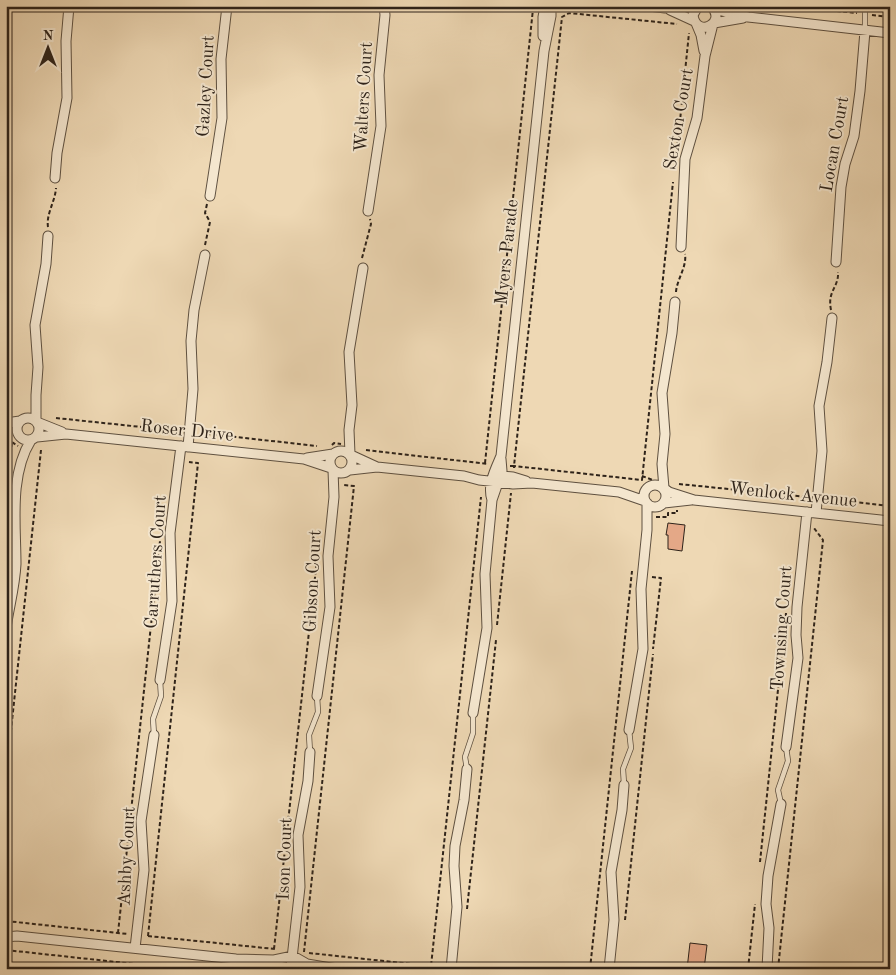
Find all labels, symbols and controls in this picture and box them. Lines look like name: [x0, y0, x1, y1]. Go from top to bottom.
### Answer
north arrow: [22, 22, 72, 72]
text: N: [43, 29, 54, 43]
street label: Gazley Court: [194, 35, 218, 137]
street label: Walters Court: [352, 41, 376, 153]
street label: Sexton Court: [661, 67, 697, 171]
street label: Locan Court: [818, 95, 852, 193]
street label: Myers Parade: [492, 198, 522, 306]
street label: Roser Drive: [139, 417, 234, 445]
street label: Wenlock Avenue: [728, 479, 858, 511]
street label: Carruthers Court: [142, 494, 170, 630]
street label: Gibson Court: [301, 529, 325, 633]
street label: Townsing Court: [769, 565, 795, 691]
street label: Ashby Court: [115, 806, 139, 906]
street label: Ison Court: [275, 817, 295, 901]

